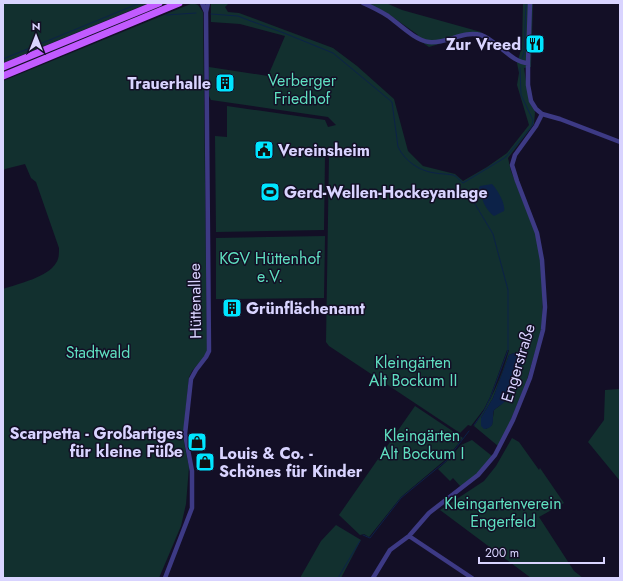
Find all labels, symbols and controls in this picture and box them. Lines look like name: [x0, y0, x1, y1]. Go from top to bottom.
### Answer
north arrow: [16, 16, 56, 56]
text: N: [32, 18, 40, 34]
place label: Zur Vreed: [446, 33, 521, 56]
restaurant icon: Zur Vreed: [524, 33, 546, 55]
park label: Verberger Friedhof: [268, 69, 337, 110]
place label: Trauerhalle: [128, 72, 211, 95]
building icon: Trauerhalle: [214, 72, 236, 94]
public building icon: Vereinsheim: [253, 139, 275, 161]
place label: Vereinsheim: [277, 139, 370, 162]
sports icon: Gerd-Wellen-Hockeyanlage: [259, 181, 281, 203]
place label: Gerd-Wellen-Hockeyanlage: [284, 181, 488, 204]
park label: KGV Hüttenhof e.V.: [219, 247, 321, 288]
street label: Hüttenallee: [183, 263, 207, 339]
building icon: Grünflächenamt: [221, 297, 243, 319]
place label: Grünflächenamt: [246, 297, 366, 320]
street label: Engerstraße: [495, 321, 541, 405]
park label: Stadtwald: [66, 341, 130, 364]
park label: Kleingärten Alt Bockum II: [369, 351, 457, 392]
place label: Scarpetta - Großartiges für kleine Füße: [10, 422, 183, 463]
park label: Kleingärten Alt Bockum I: [380, 424, 464, 465]
shop icon: Scarpetta - Großartiges für kleine Füße: [186, 431, 208, 453]
place label: Louis & Co. - Schönes für Kinder: [219, 442, 363, 483]
shop icon: Louis & Co. - Schönes für Kinder: [194, 451, 216, 473]
park label: Kleingartenverein Engerfeld: [444, 492, 562, 533]
scale bar: [479, 539, 604, 565]
text: 200 m: [485, 544, 519, 562]

